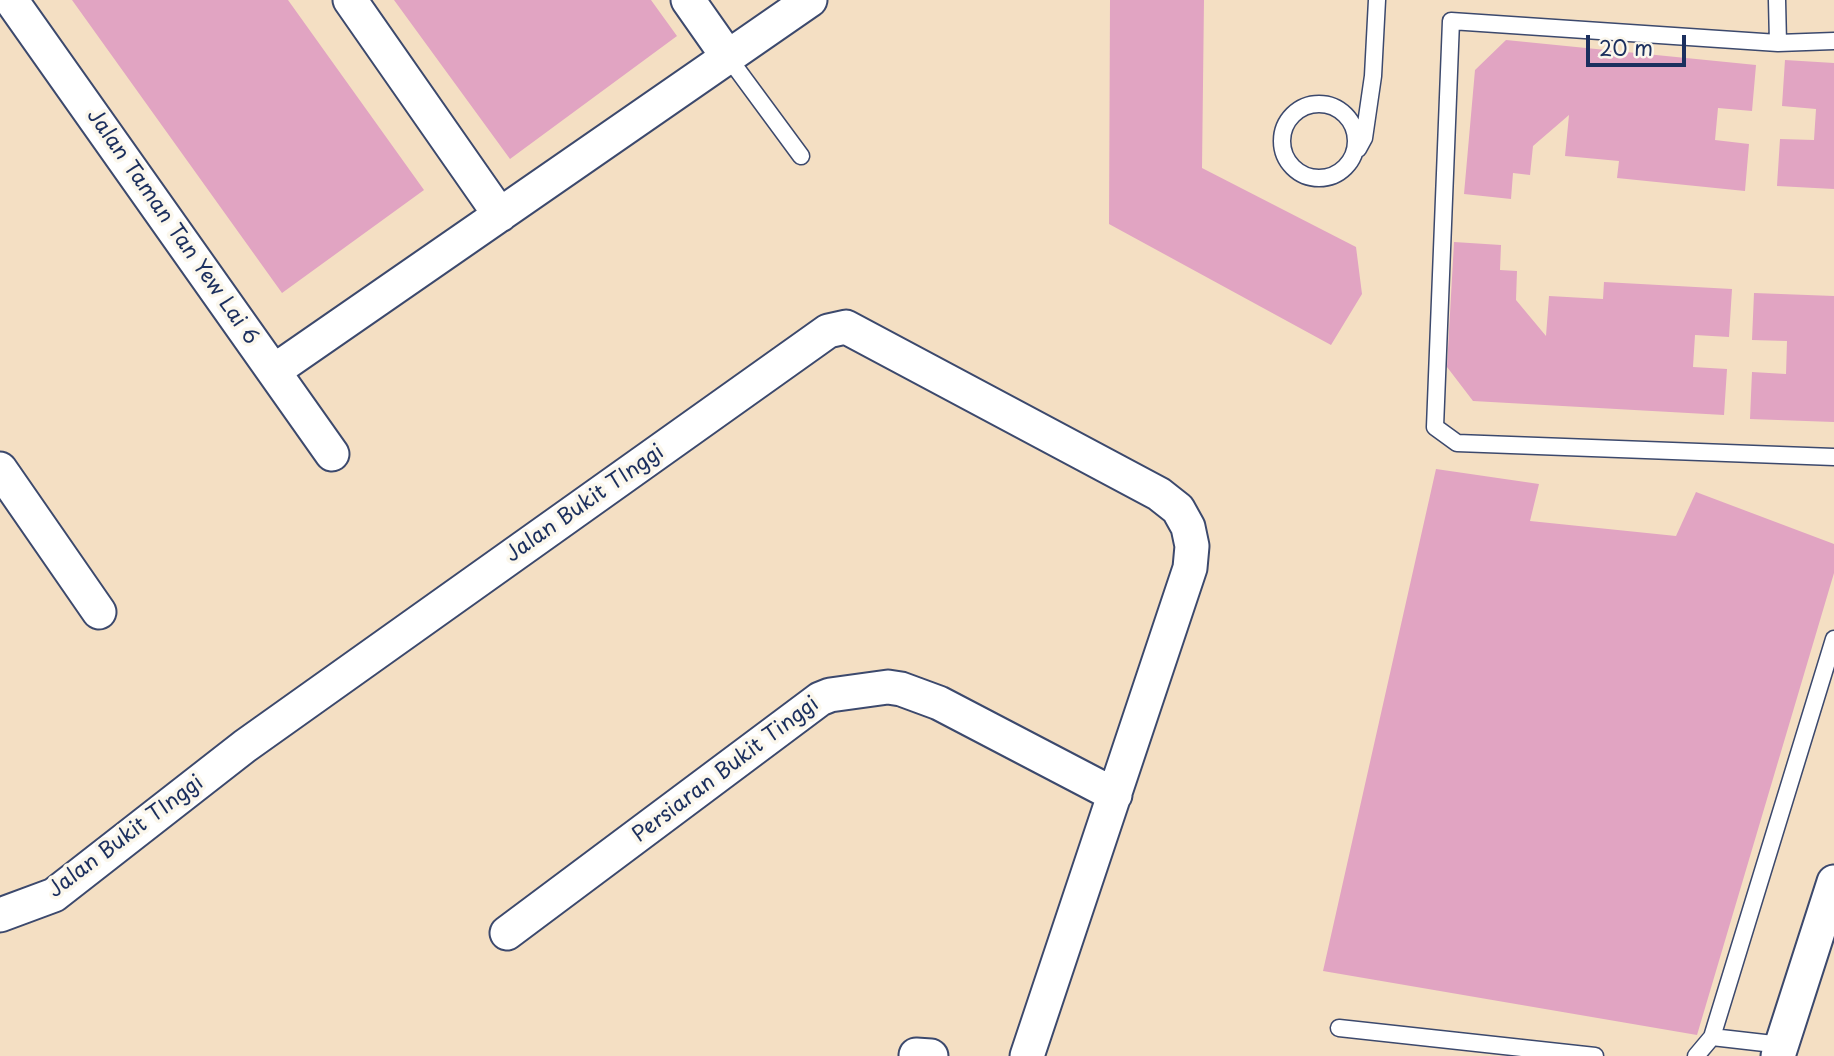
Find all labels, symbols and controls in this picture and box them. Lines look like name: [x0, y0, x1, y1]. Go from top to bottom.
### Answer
scale bar: [1589, 21, 1689, 65]
text: 20 m: [1599, 31, 1653, 63]
street label: Jalan Taman Tan Yew Lai 6: [81, 104, 263, 350]
street label: Jalan Bukit TInggi: [501, 440, 669, 568]
street label: Persiaran Bukit Tinggi: [628, 692, 824, 848]
street label: Jalan Bukit TInggi: [44, 771, 208, 903]

